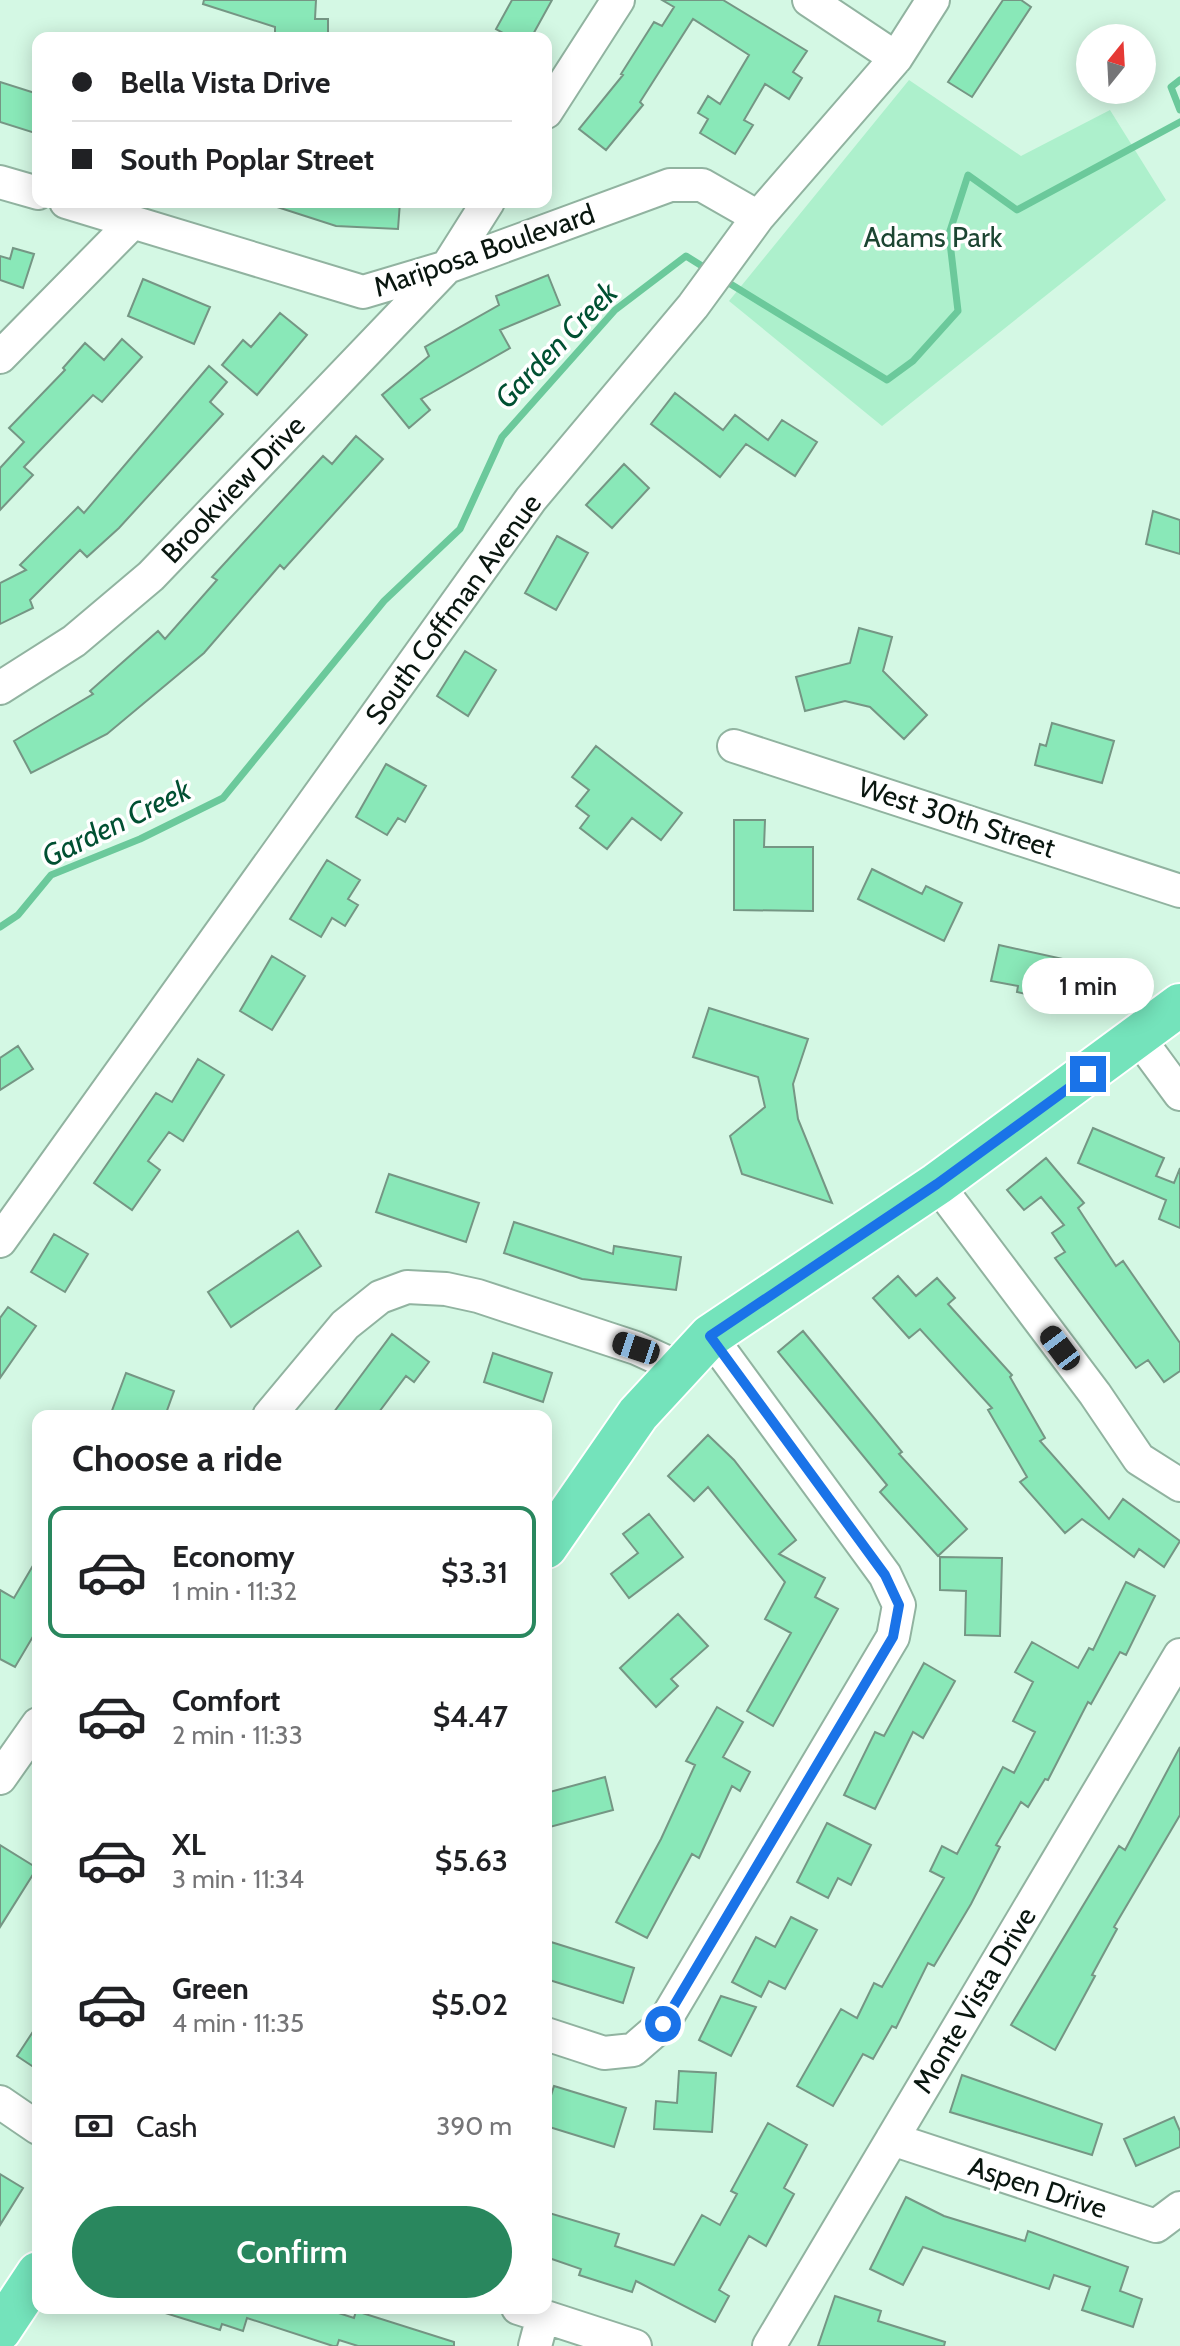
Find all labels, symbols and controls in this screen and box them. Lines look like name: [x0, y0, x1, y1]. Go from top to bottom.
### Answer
north arrow: [1076, 24, 1156, 104]
map controls: [1076, 24, 1156, 104]
text: Bella Vista Drive: [120, 64, 331, 101]
text: South Poplar Street: [120, 141, 374, 178]
street label: Mariposa Boulevard: [369, 196, 599, 304]
park label: Adams Park: [864, 220, 1003, 254]
water label: Garden Creek: [487, 273, 626, 416]
street label: Brookview Drive: [154, 408, 312, 570]
street label: South Coffman Avenue: [358, 487, 548, 731]
street label: West 30th Street: [854, 769, 1060, 865]
water label: Garden Creek: [36, 771, 197, 875]
callout: 1 min: [1022, 958, 1154, 1014]
text: 1 min: [1059, 970, 1117, 1002]
route end: [1070, 1056, 1106, 1092]
car: [1036, 1322, 1084, 1374]
car: [609, 1329, 663, 1367]
text: Choose a ride: [72, 1436, 282, 1480]
icon: car: [76, 1536, 148, 1608]
text: Economy: [172, 1538, 295, 1575]
text: $3.31: [441, 1554, 508, 1591]
text: 1 min · 11:32: [172, 1575, 297, 1607]
icon: car: [76, 1680, 148, 1752]
text: Comfort: [172, 1682, 280, 1719]
text: $4.47: [433, 1698, 508, 1735]
text: 2 min · 11:33: [172, 1719, 303, 1751]
icon: car: [76, 1824, 148, 1896]
text: XL: [172, 1826, 206, 1863]
text: $5.63: [435, 1842, 508, 1879]
text: 3 min · 11:34: [172, 1863, 304, 1895]
street label: Monte Vista Drive: [905, 1901, 1043, 2099]
icon: car: [76, 1968, 148, 2040]
text: Green: [172, 1970, 249, 2007]
text: $5.02: [431, 1986, 508, 2023]
route start: [645, 2006, 681, 2042]
text: 4 min · 11:35: [172, 2007, 304, 2039]
icon: cash: [72, 2104, 116, 2148]
text: Cash: [136, 2108, 198, 2145]
text: 390 m: [436, 2110, 512, 2142]
street label: Aspen Drive: [964, 2149, 1112, 2225]
button: Confirm: [72, 2206, 512, 2298]

